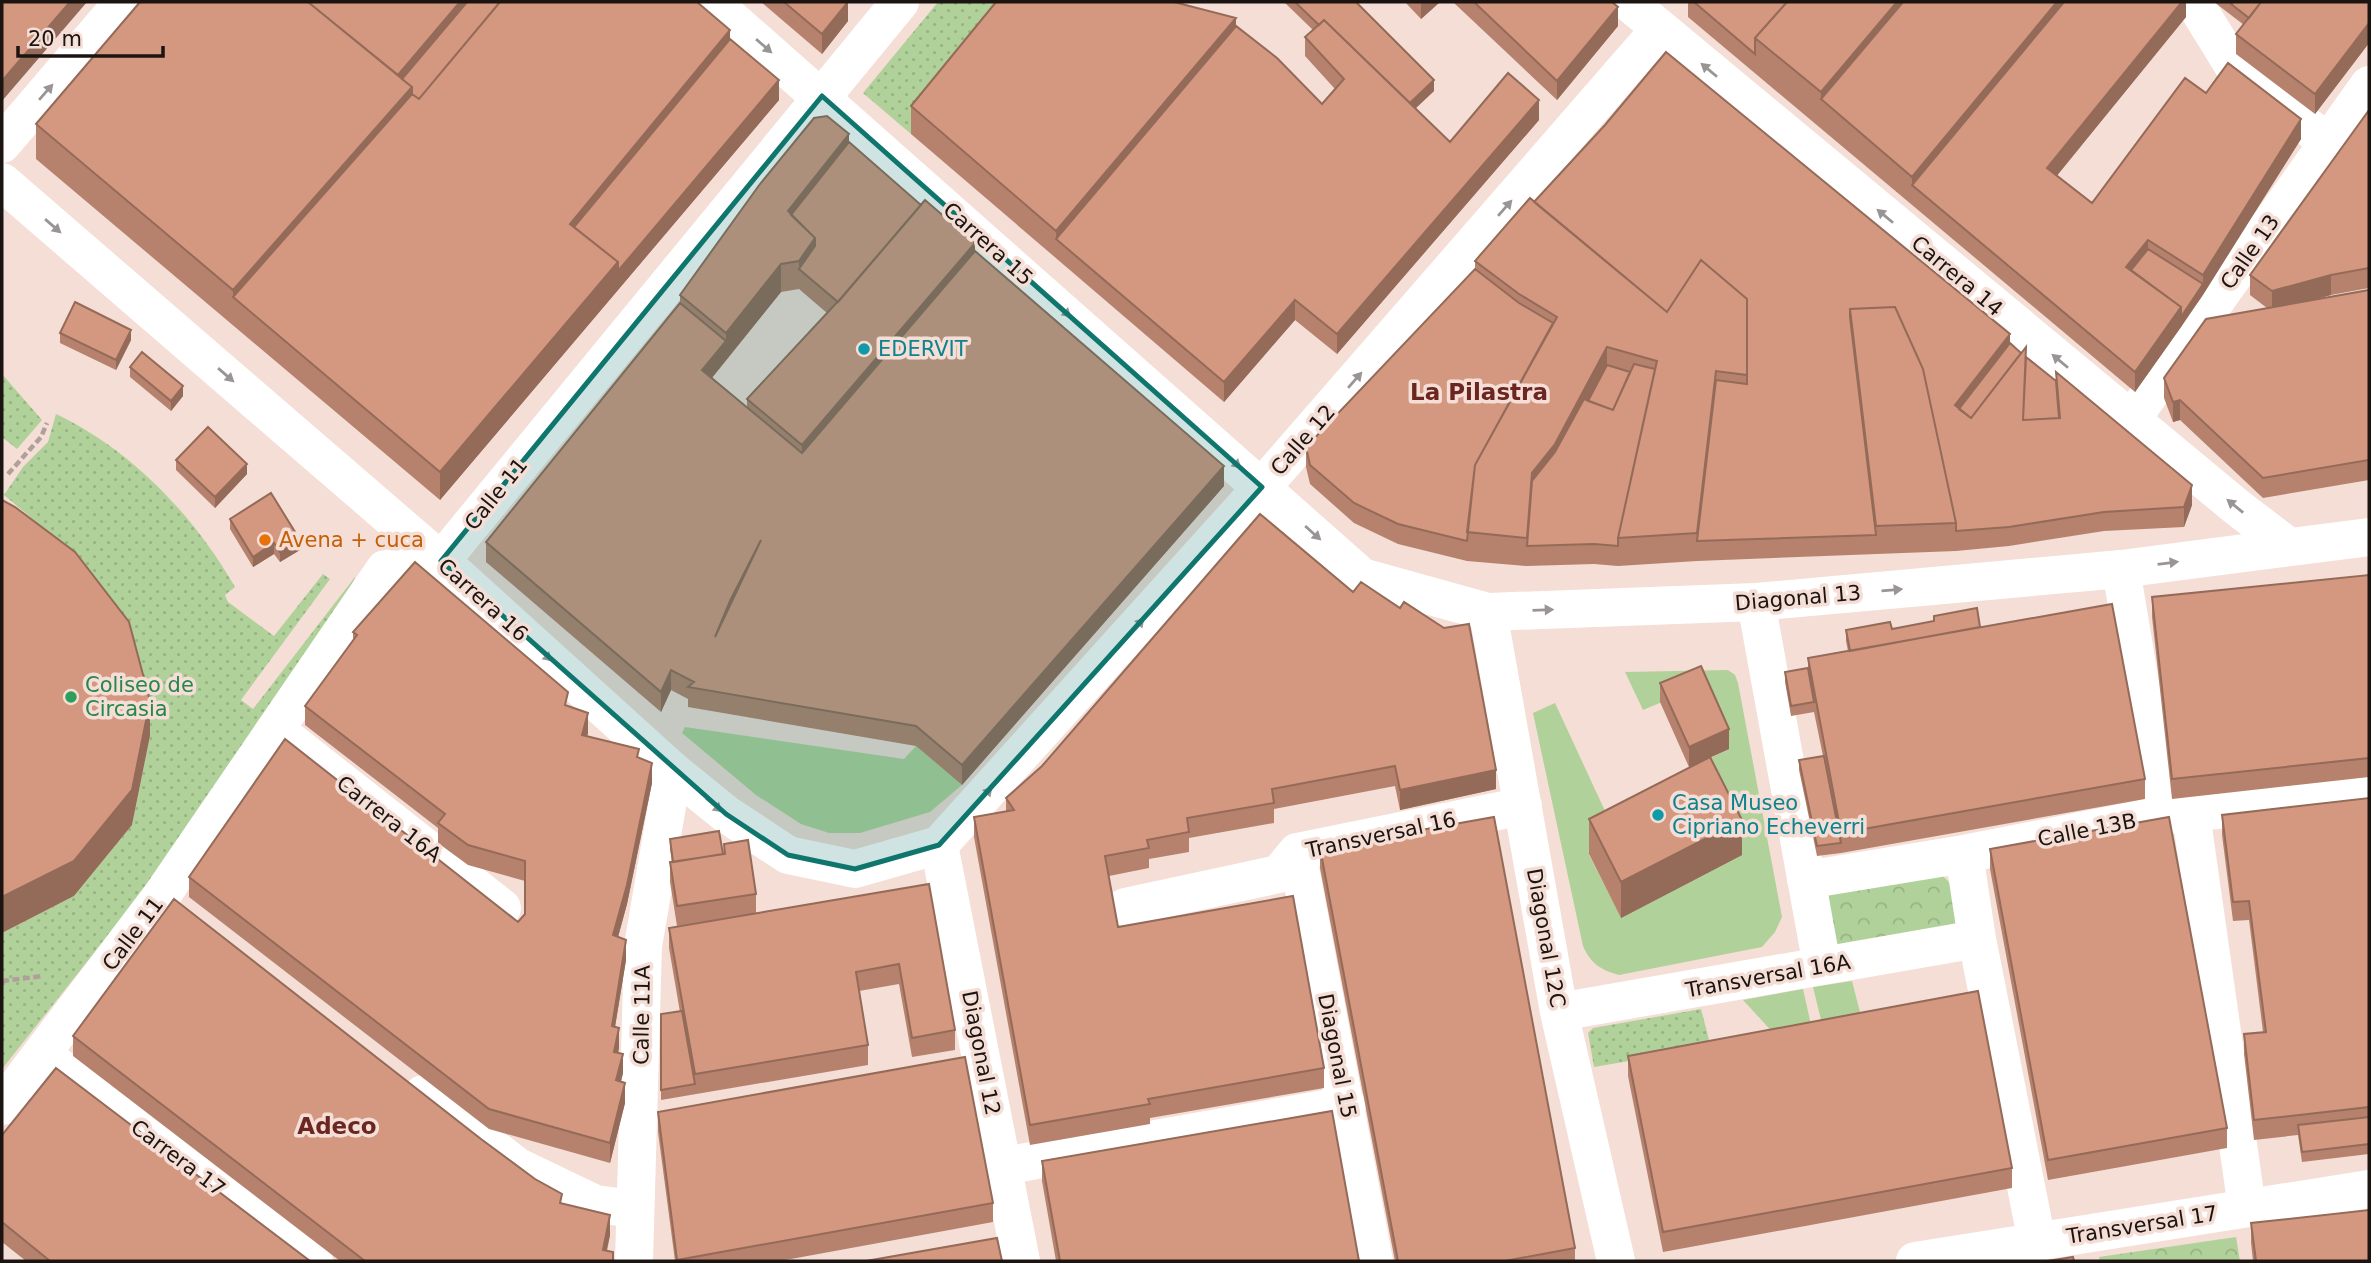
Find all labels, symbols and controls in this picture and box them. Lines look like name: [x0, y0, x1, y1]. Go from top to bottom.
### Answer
scale bar: [18, 14, 163, 58]
text: 20 m: [28, 27, 82, 51]
one-way arrow: [755, 38, 773, 54]
one-way arrow: [1701, 63, 1719, 78]
one-way arrow: [38, 83, 54, 101]
street label: Carrera 15: [938, 198, 1038, 290]
one-way arrow: [1497, 200, 1512, 217]
one-way arrow: [1876, 209, 1893, 224]
street label: Calle 13: [2216, 210, 2284, 294]
one-way arrow: [45, 218, 62, 233]
street label: Carrera 14: [1906, 231, 2008, 321]
one-way arrow: [1054, 302, 1072, 318]
place label: EDERVIT: [878, 337, 968, 361]
marker: EDERVIT: [856, 341, 872, 357]
one-way arrow: [2051, 354, 2068, 369]
one-way arrow: [217, 367, 234, 382]
one-way arrow: [1347, 371, 1363, 389]
district label: La Pilastra: [1410, 379, 1548, 405]
street label: Calle 12: [1266, 400, 1340, 480]
street label: Calle 11: [460, 453, 532, 535]
one-way arrow: [1224, 453, 1242, 469]
one-way arrow: [2226, 499, 2243, 514]
one-way arrow: [1304, 525, 1322, 541]
place label: Avena + cuca: [279, 528, 424, 552]
marker: Avena + cuca: [257, 532, 273, 548]
street label: Carrera 16: [433, 554, 533, 646]
one-way arrow: [2157, 558, 2179, 569]
street label: Diagonal 13: [1734, 581, 1862, 615]
one-way arrow: [1882, 584, 1904, 595]
one-way arrow: [1532, 605, 1554, 616]
one-way arrow: [1129, 617, 1145, 635]
one-way arrow: [535, 646, 553, 662]
place label: Coliseo de Circasia: [85, 673, 194, 721]
marker: Coliseo de Circasia: [63, 689, 79, 705]
street label: Carrera 16A: [332, 771, 447, 868]
one-way arrow: [977, 786, 992, 803]
place label: Casa Museo Cipriano Echeverri: [1672, 791, 1865, 839]
one-way arrow: [706, 797, 723, 812]
street label: Transversal 16: [1303, 807, 1458, 863]
marker: Casa Museo Cipriano Echeverri: [1650, 807, 1666, 823]
street label: Calle 13B: [2036, 809, 2138, 851]
street label: Diagonal 12C: [1522, 866, 1570, 1010]
street label: Calle 11: [98, 893, 168, 975]
street label: Transversal 16A: [1683, 950, 1853, 1002]
street label: Calle 11A: [629, 964, 655, 1065]
street label: Diagonal 12: [957, 989, 1005, 1117]
street label: Diagonal 15: [1313, 992, 1361, 1120]
district label: Adeco: [297, 1113, 377, 1139]
street label: Carrera 17: [126, 1115, 230, 1201]
street label: Transversal 17: [2064, 1201, 2219, 1249]

